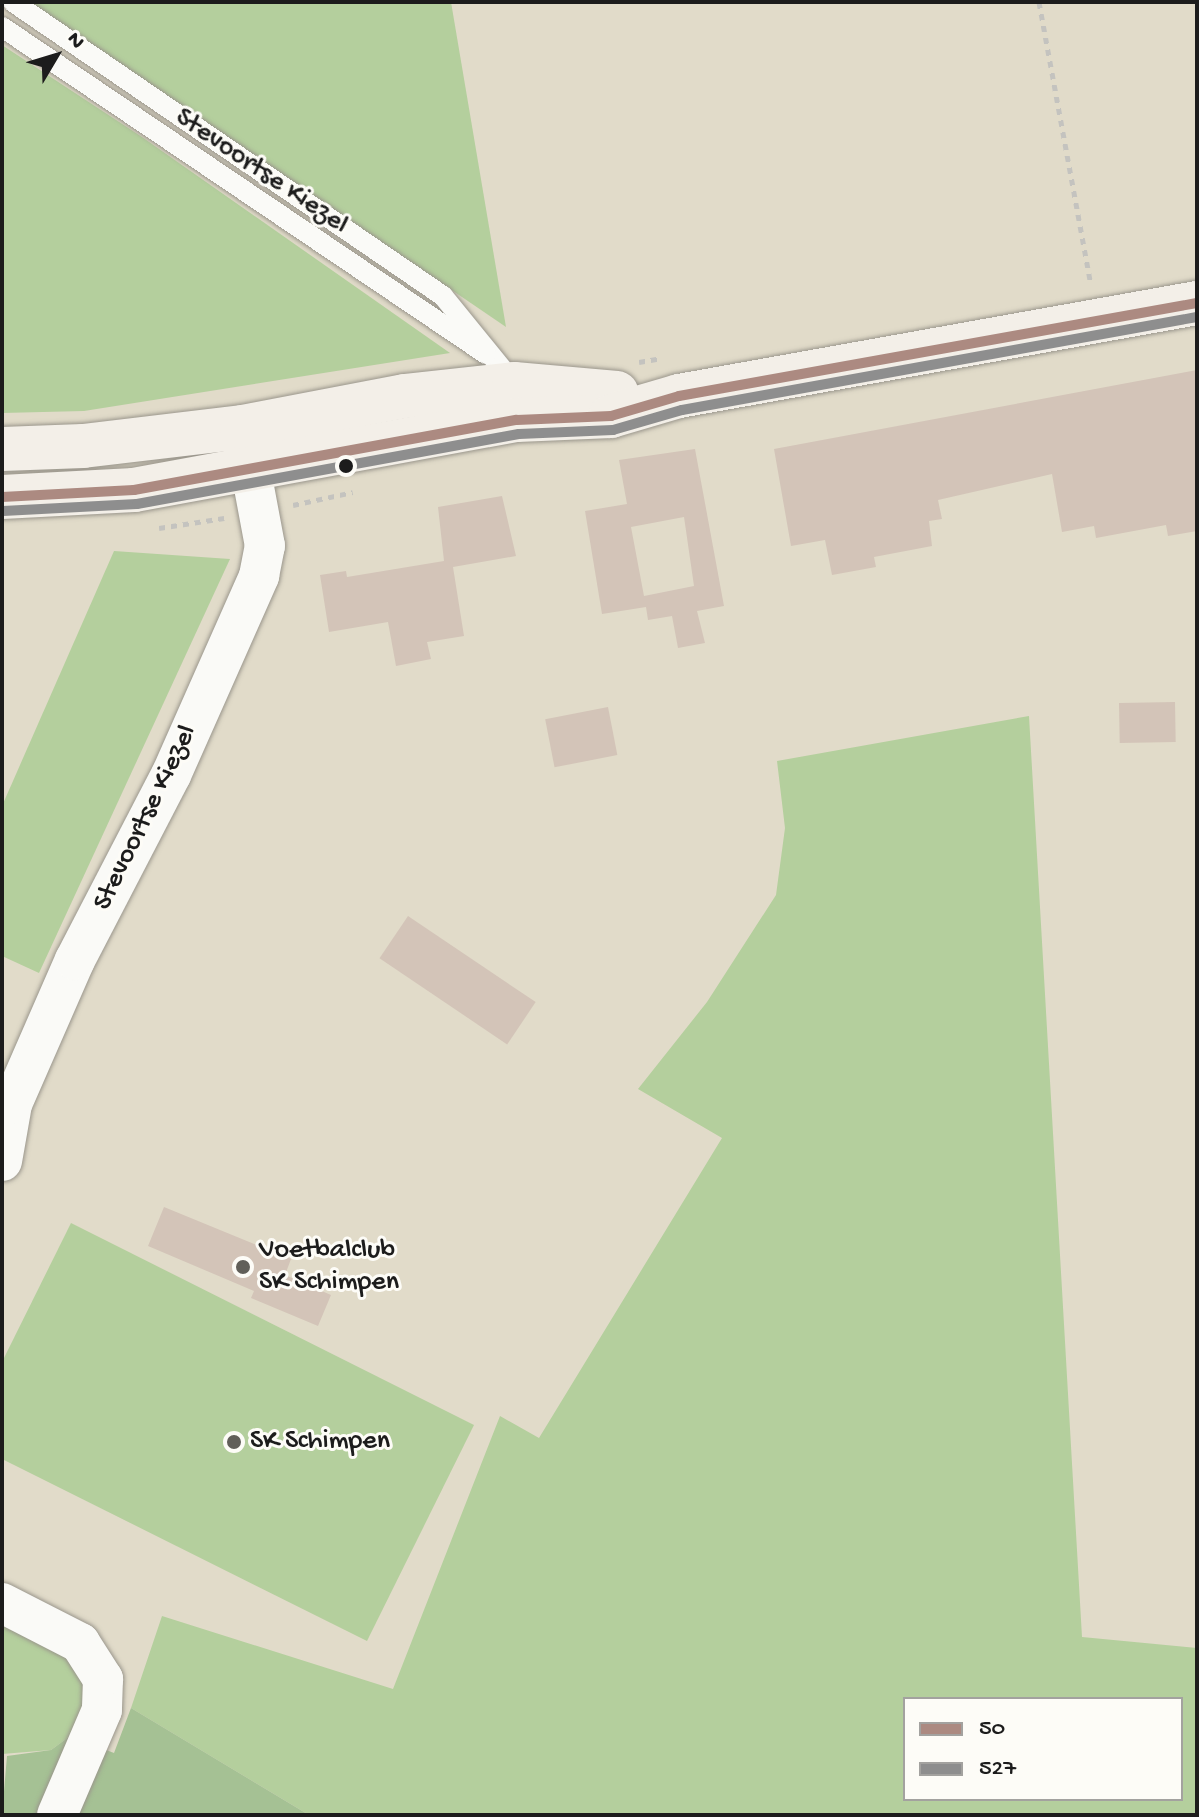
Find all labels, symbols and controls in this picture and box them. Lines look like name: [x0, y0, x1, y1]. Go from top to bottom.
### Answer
north arrow: [16, 16, 96, 96]
text: N: [60, 28, 90, 55]
street label: Stevoortse Kiezel: [168, 102, 354, 242]
unlabelled marker: [338, 458, 354, 474]
street label: Stevoortse Kiezel: [87, 720, 205, 916]
place label: Voetbalclub SK Schimpen: [259, 1234, 399, 1300]
marker: Voetbalclub SK Schimpen: [234, 1258, 252, 1276]
place label: SK Schimpen: [250, 1425, 390, 1459]
marker: SK Schimpen: [225, 1433, 243, 1451]
legend: [903, 1697, 1183, 1801]
text: 50: [979, 1715, 1005, 1744]
text: 527: [979, 1755, 1016, 1784]

